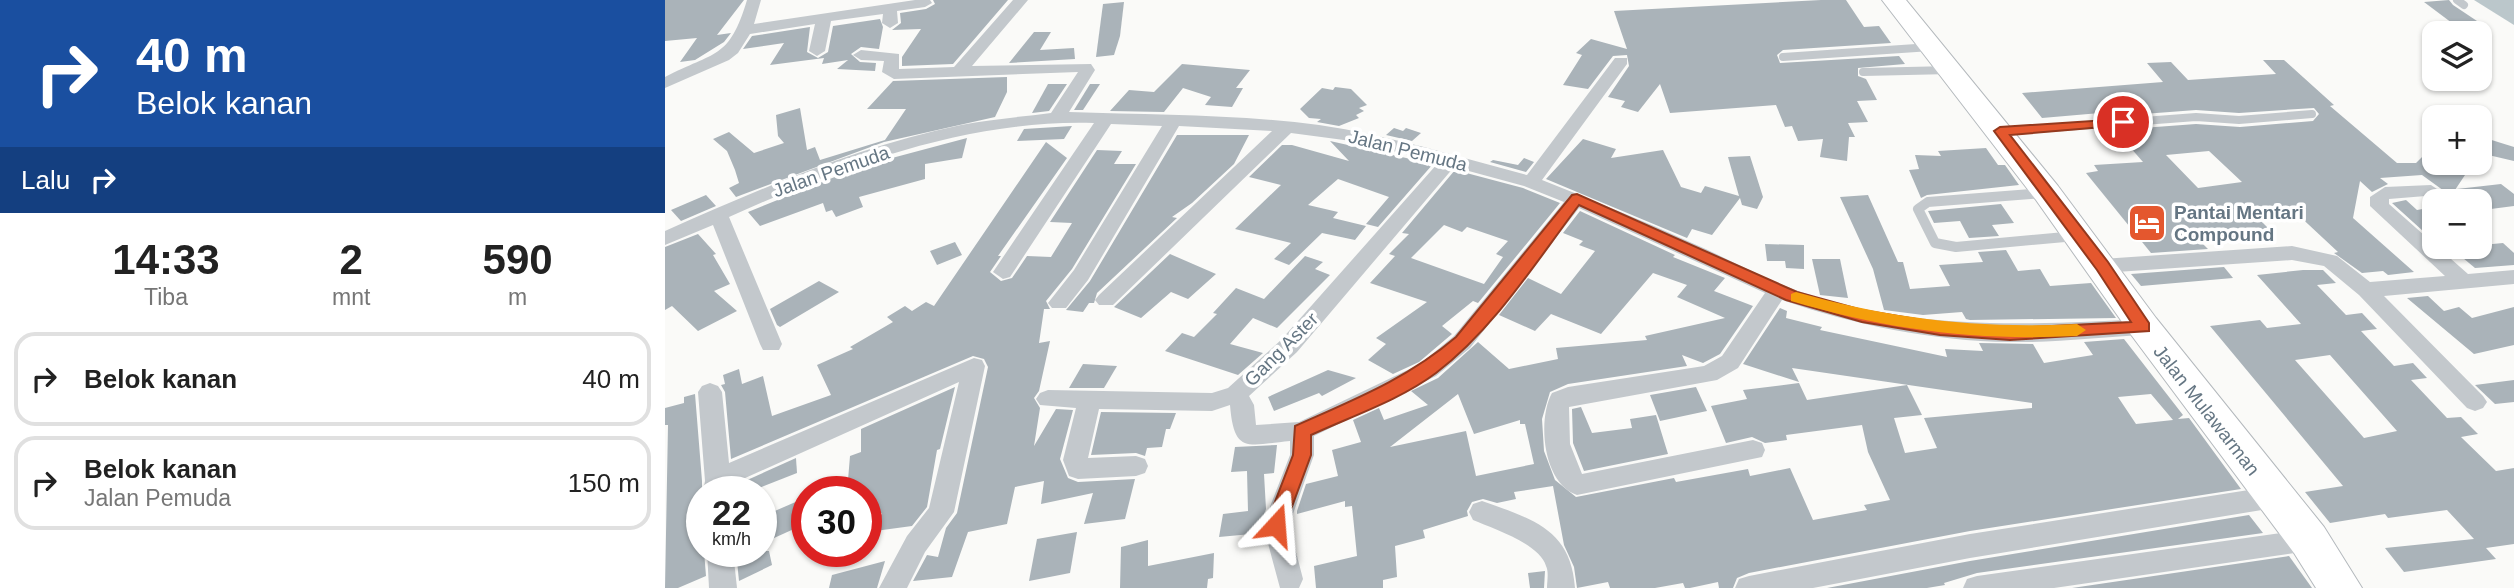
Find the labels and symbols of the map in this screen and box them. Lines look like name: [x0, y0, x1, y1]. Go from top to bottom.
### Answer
pin: [2093, 92, 2153, 152]
street label: Jalan Pemuda: [1346, 126, 1470, 175]
street label: Jalan Pemuda: [770, 142, 892, 201]
hotel icon: Pantai Mentari Compound: [2126, 202, 2168, 244]
place label: Pantai Mentari Compound: [2174, 202, 2304, 245]
street label: Gang Aster: [1240, 308, 1323, 390]
street label: Jalan Mulawarman: [2149, 341, 2264, 480]
speed limit sign: 30: [791, 476, 882, 567]
position arrow: [1239, 488, 1313, 562]

